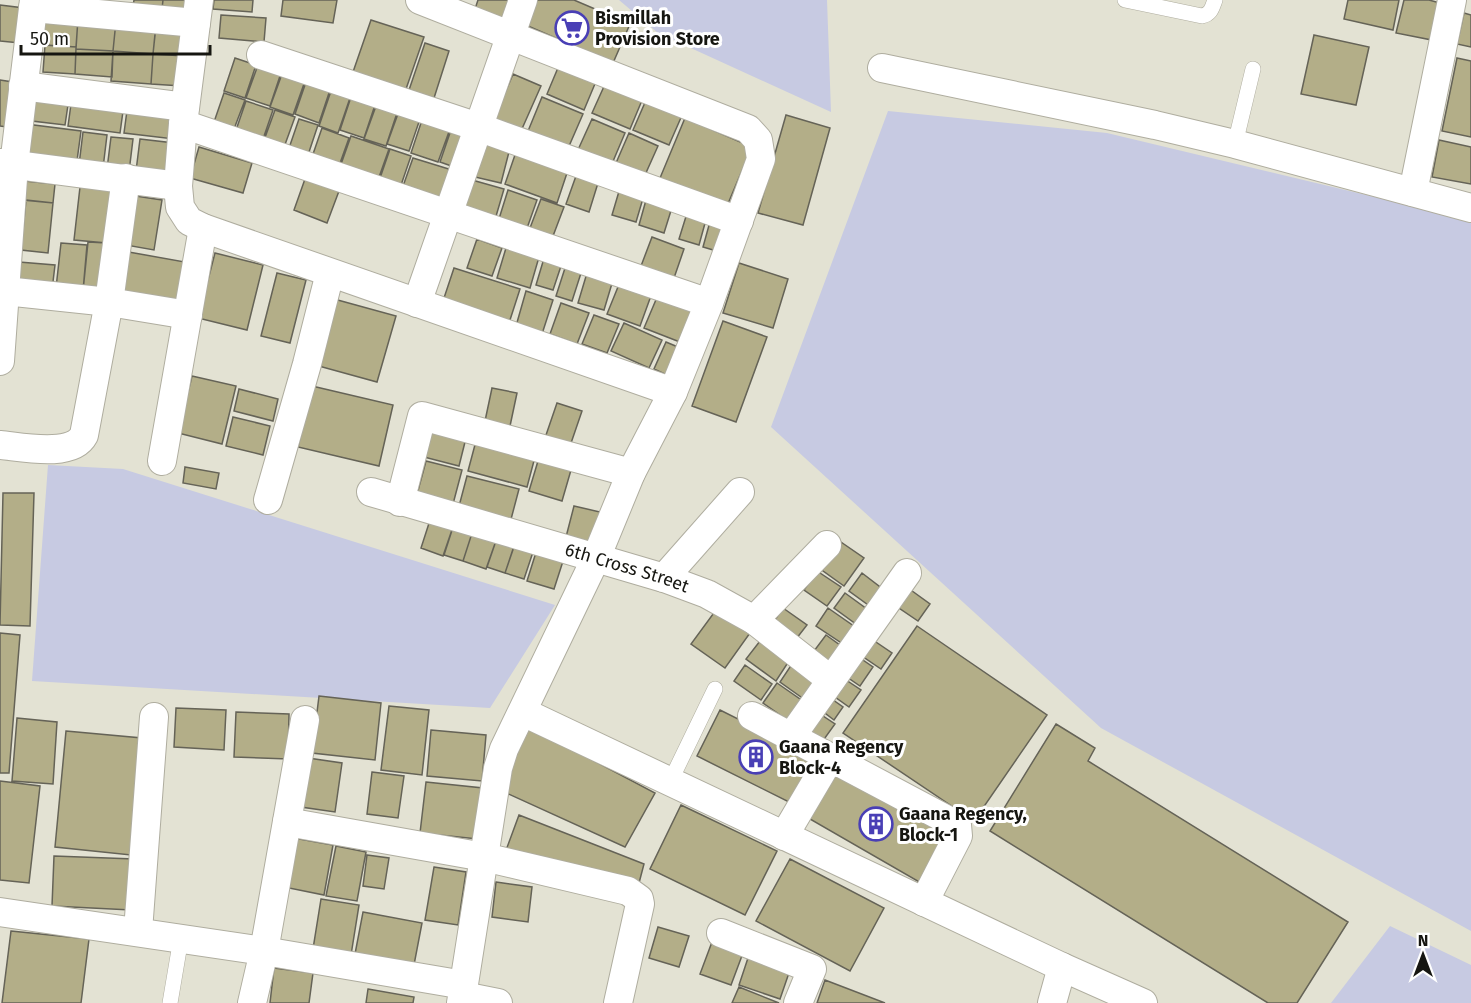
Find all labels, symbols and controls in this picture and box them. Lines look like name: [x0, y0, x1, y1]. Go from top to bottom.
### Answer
place label: Bismillah Provision Store: [595, 7, 720, 50]
supermarket icon: Bismillah Provision Store: [554, 10, 590, 46]
scale bar: [21, 18, 210, 56]
text: 50 m: [30, 28, 69, 50]
street label: 6th Cross Street: [562, 539, 693, 598]
place label: Gaana Regency Block-4: [779, 736, 904, 779]
building icon: Gaana Regency Block-4: [738, 739, 774, 775]
place label: Gaana Regency, Block-1: [899, 803, 1027, 846]
building icon: Gaana Regency, Block-1: [858, 806, 894, 842]
north arrow: [1393, 925, 1453, 985]
text: N: [1418, 931, 1428, 950]

